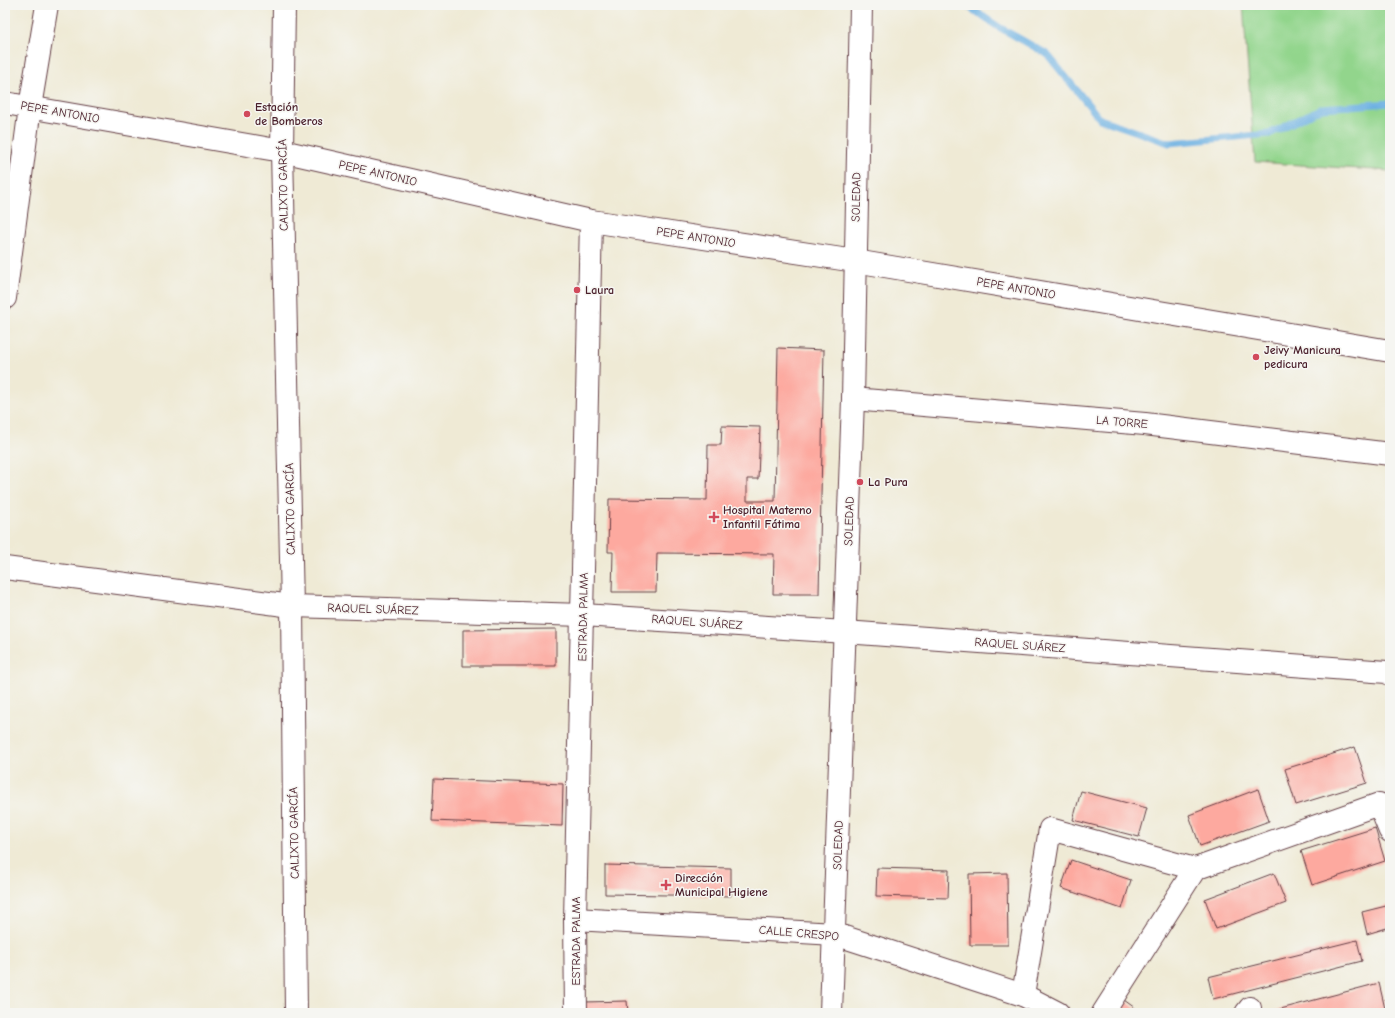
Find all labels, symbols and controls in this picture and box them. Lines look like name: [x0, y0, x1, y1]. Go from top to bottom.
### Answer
street label: PEPE ANTONIO: [19, 98, 101, 126]
place label: Estación de Bomberos: [255, 100, 323, 128]
marker: Estación de Bomberos: [242, 109, 252, 119]
street label: CALIXTO GARCÍA: [275, 139, 291, 231]
street label: PEPE ANTONIO: [337, 157, 419, 189]
street label: SOLEDAD: [849, 172, 863, 222]
street label: PEPE ANTONIO: [655, 224, 737, 250]
street label: PEPE ANTONIO: [975, 274, 1057, 302]
place label: Laura: [585, 283, 614, 297]
marker: Laura: [572, 285, 582, 295]
place label: Jeivy Manicura pedicura: [1264, 343, 1341, 371]
marker: Jeivy Manicura pedicura: [1251, 352, 1261, 362]
street label: LA TORRE: [1096, 413, 1148, 431]
street label: CALIXTO GARCÍA: [282, 463, 298, 555]
place label: La Pura: [868, 475, 908, 489]
marker: La Pura: [855, 477, 865, 487]
street label: SOLEDAD: [841, 496, 857, 546]
place label: Hospital Materno Infantil Fátima: [723, 503, 812, 531]
marker: Hospital Materno Infantil Fátima: [708, 511, 720, 523]
street label: ESTRADA PALMA: [575, 572, 591, 662]
street label: RAQUEL SUÁREZ: [327, 600, 419, 618]
street label: RAQUEL SUÁREZ: [651, 612, 743, 632]
street label: RAQUEL SUÁREZ: [974, 635, 1066, 655]
street label: CALIXTO GARCÍA: [286, 787, 302, 879]
street label: SOLEDAD: [830, 820, 846, 870]
place label: Dirección Municipal Higiene: [675, 871, 768, 899]
marker: Dirección Municipal Higiene: [660, 879, 672, 891]
street label: ESTRADA PALMA: [569, 896, 583, 986]
street label: CALLE CRESPO: [758, 923, 840, 944]

